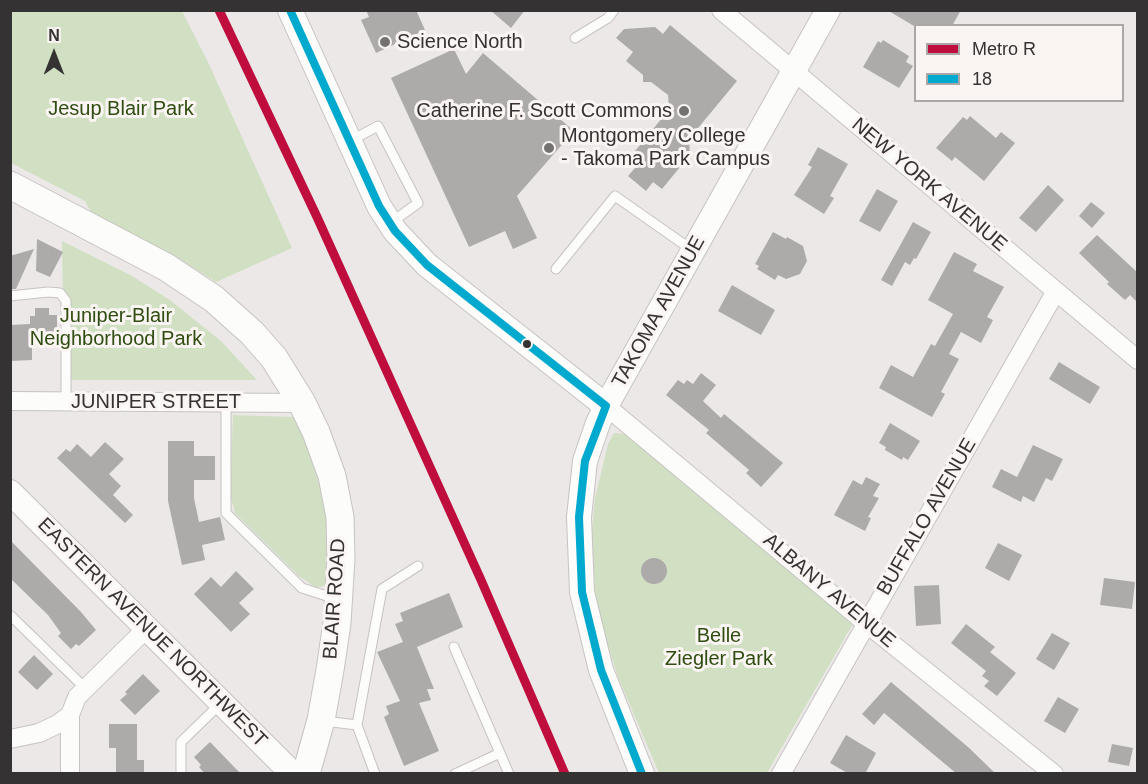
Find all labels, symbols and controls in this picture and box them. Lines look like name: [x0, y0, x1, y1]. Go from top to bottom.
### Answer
north arrow: [24, 24, 84, 84]
legend: [914, 24, 1124, 102]
text: N: [48, 27, 60, 44]
place label: Science North: [397, 30, 523, 54]
marker: Science North: [378, 35, 392, 49]
text: Metro R: [972, 39, 1036, 59]
text: 18: [972, 69, 992, 89]
park label: Jesup Blair Park: [48, 97, 194, 121]
place label: Catherine F. Scott Commons: [416, 99, 672, 123]
marker: Catherine F. Scott Commons: [677, 104, 691, 118]
street label: NEW YORK AVENUE: [847, 113, 1011, 257]
place label: Montgomery College - Takoma Park Campus: [561, 124, 770, 171]
marker: Montgomery College - Takoma Park Campus: [542, 141, 556, 155]
street label: TAKOMA AVENUE: [607, 232, 711, 392]
park label: Juniper-Blair Neighborhood Park: [30, 304, 202, 351]
unlabelled marker: [521, 338, 533, 350]
street label: JUNIPER STREET: [71, 390, 241, 414]
street label: BUFFALO AVENUE: [872, 434, 982, 600]
street label: EASTERN AVENUE NORTHWEST: [32, 513, 272, 753]
street label: ALBANY AVENUE: [758, 529, 900, 653]
street label: BLAIR ROAD: [319, 538, 351, 660]
park label: Belle Ziegler Park: [665, 624, 773, 671]

